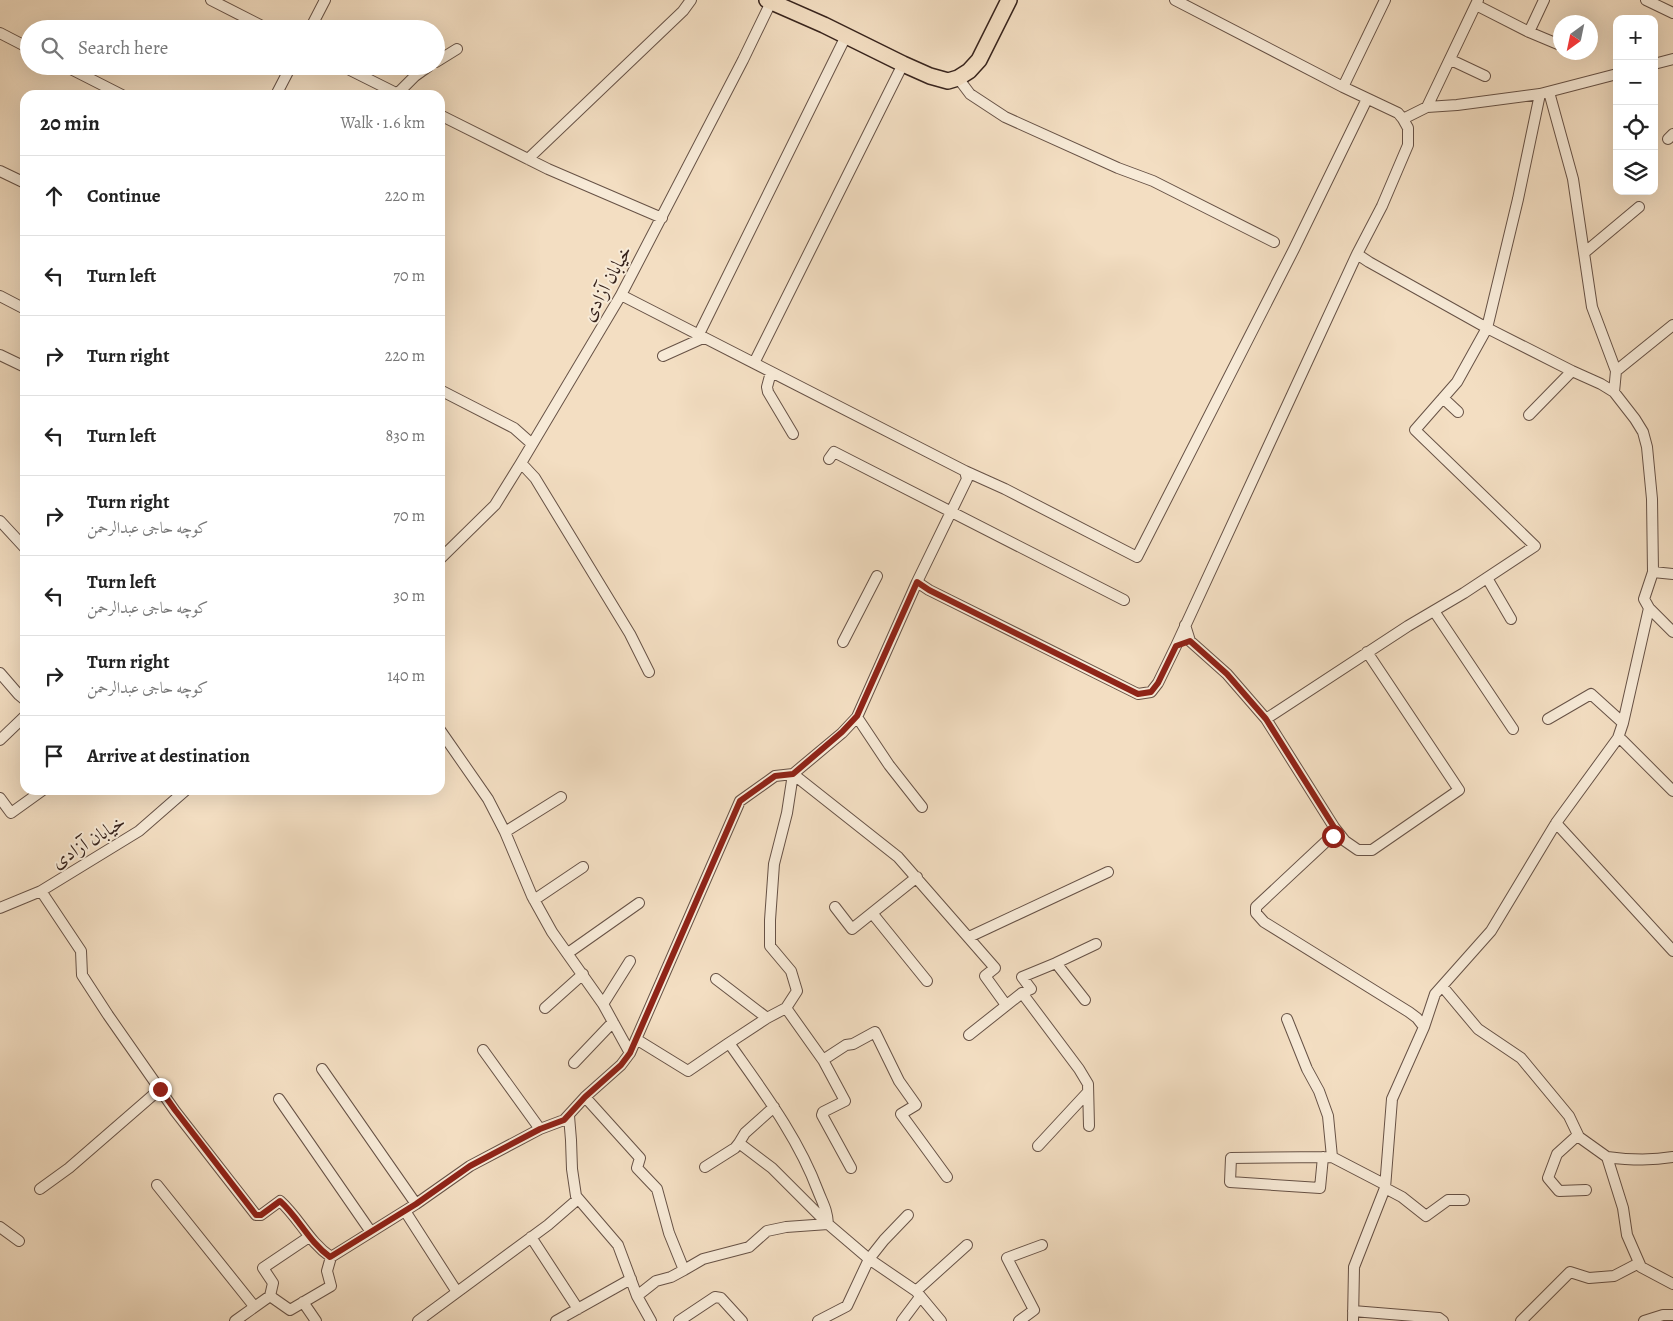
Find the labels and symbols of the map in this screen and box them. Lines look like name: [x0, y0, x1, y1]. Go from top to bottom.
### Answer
north arrow: [1553, 15, 1598, 60]
street label: خیابان آزادی: [575, 241, 638, 326]
street label: خیابان آزادی: [46, 809, 131, 875]
route start: [1322, 825, 1345, 848]
route end: [149, 1078, 172, 1101]

